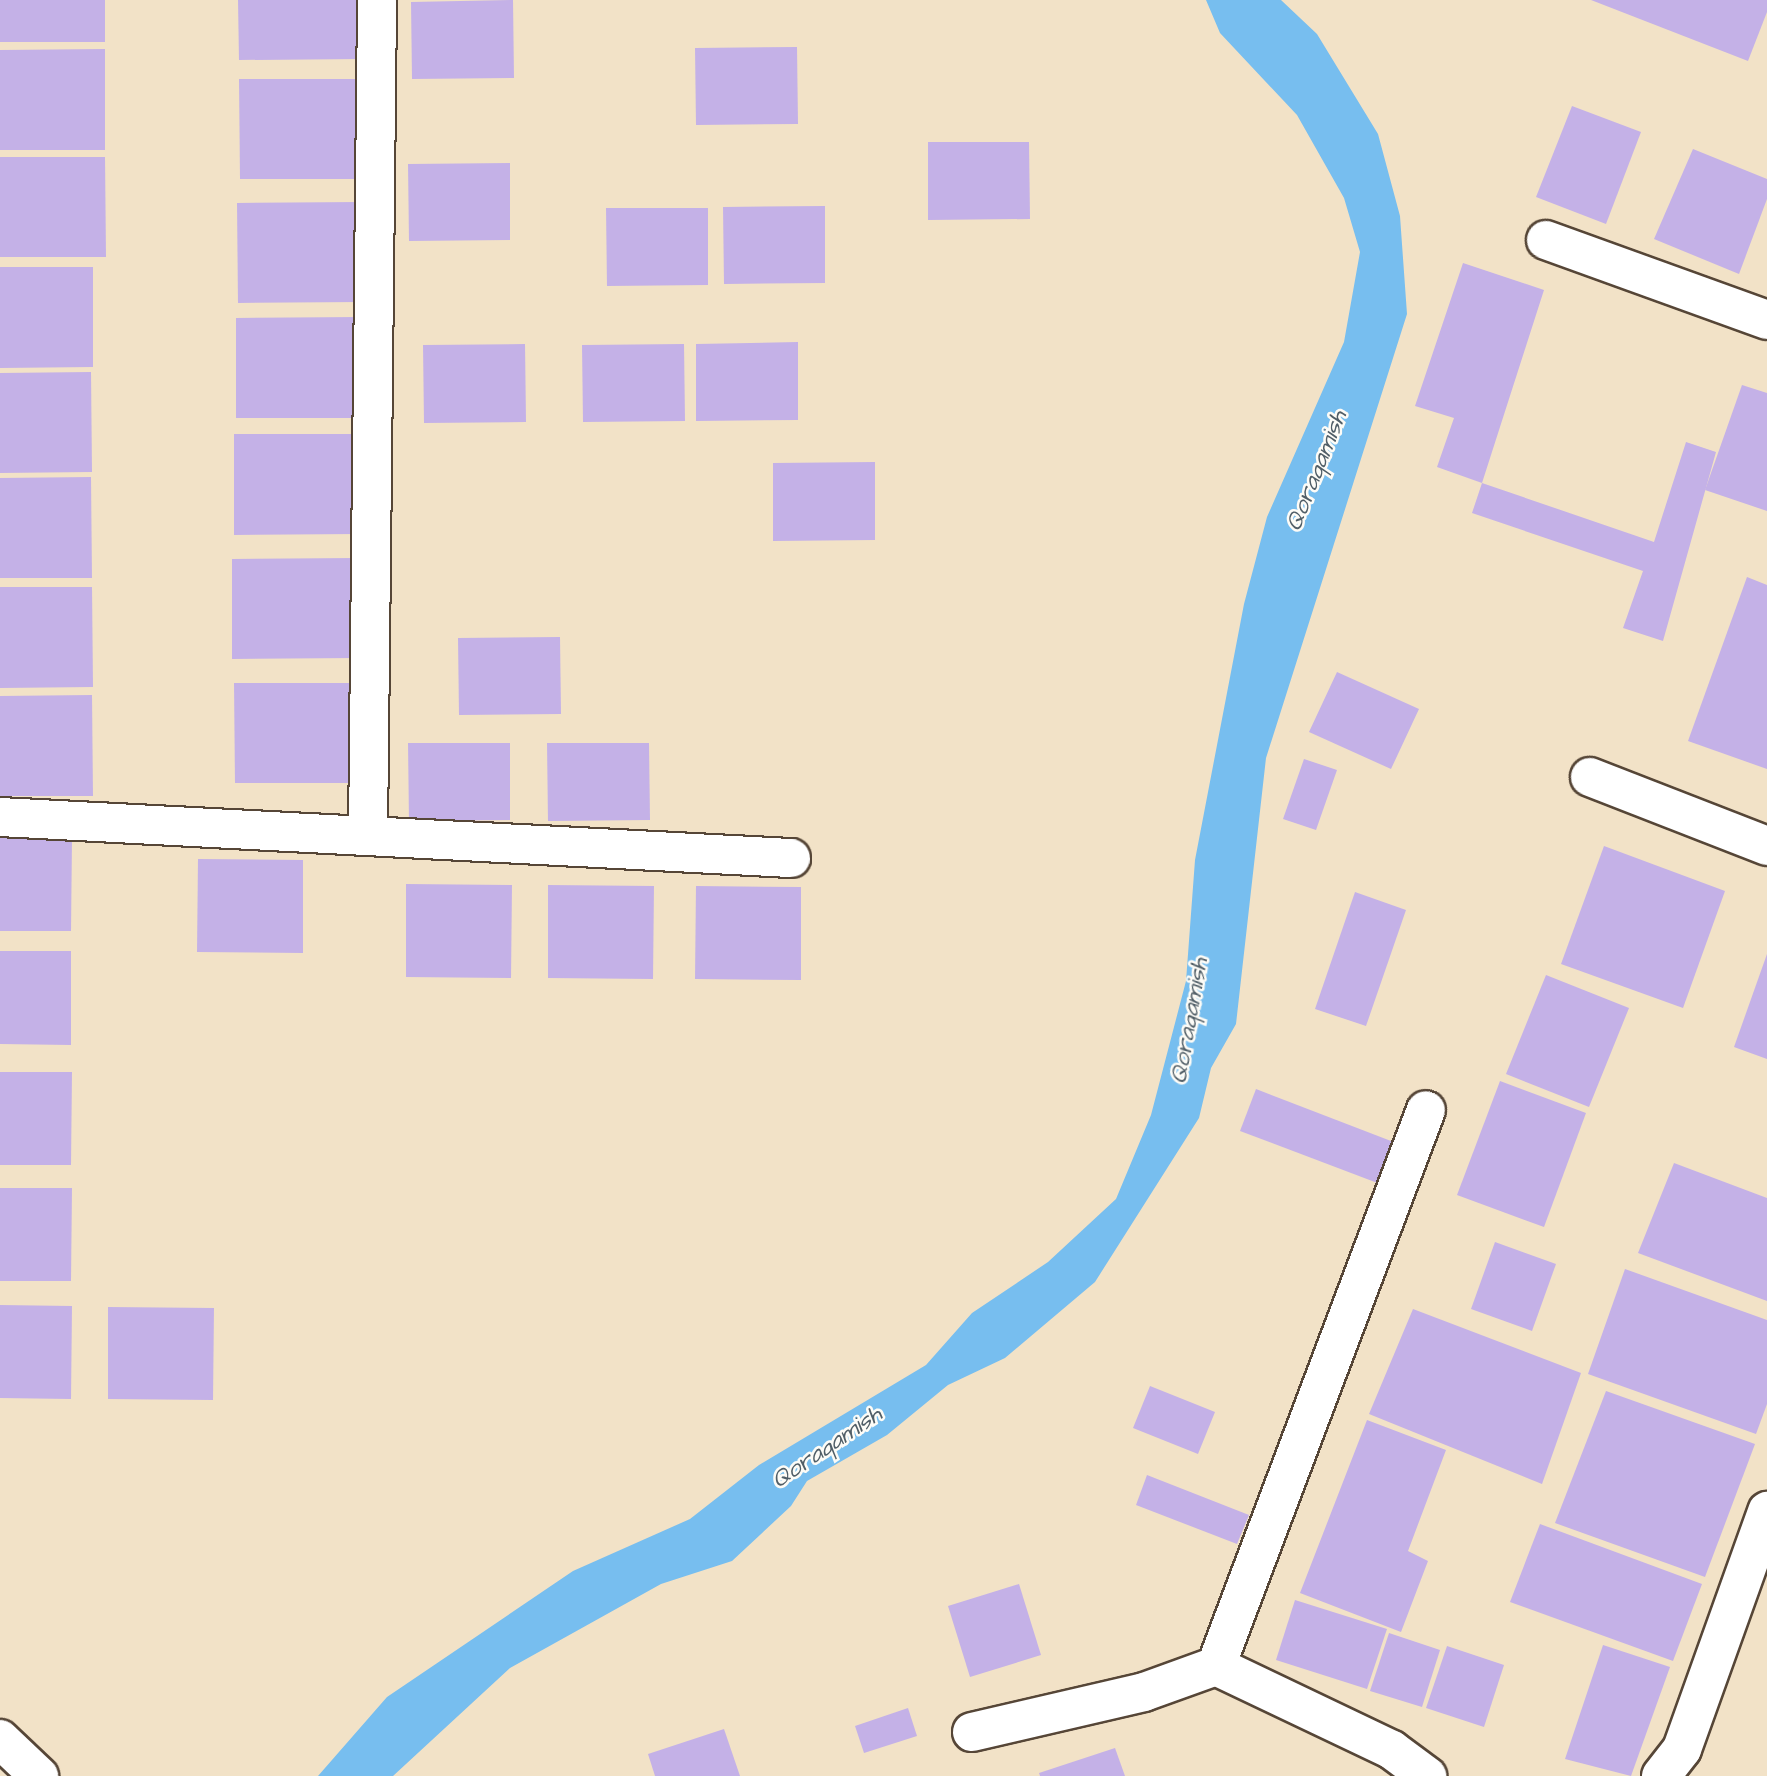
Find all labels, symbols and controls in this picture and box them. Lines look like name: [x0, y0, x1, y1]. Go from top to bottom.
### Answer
water label: Qoraqamish: [1280, 407, 1354, 535]
water label: Qoraqamish: [1165, 956, 1215, 1086]
water label: Qoraqamish: [766, 1401, 888, 1495]

